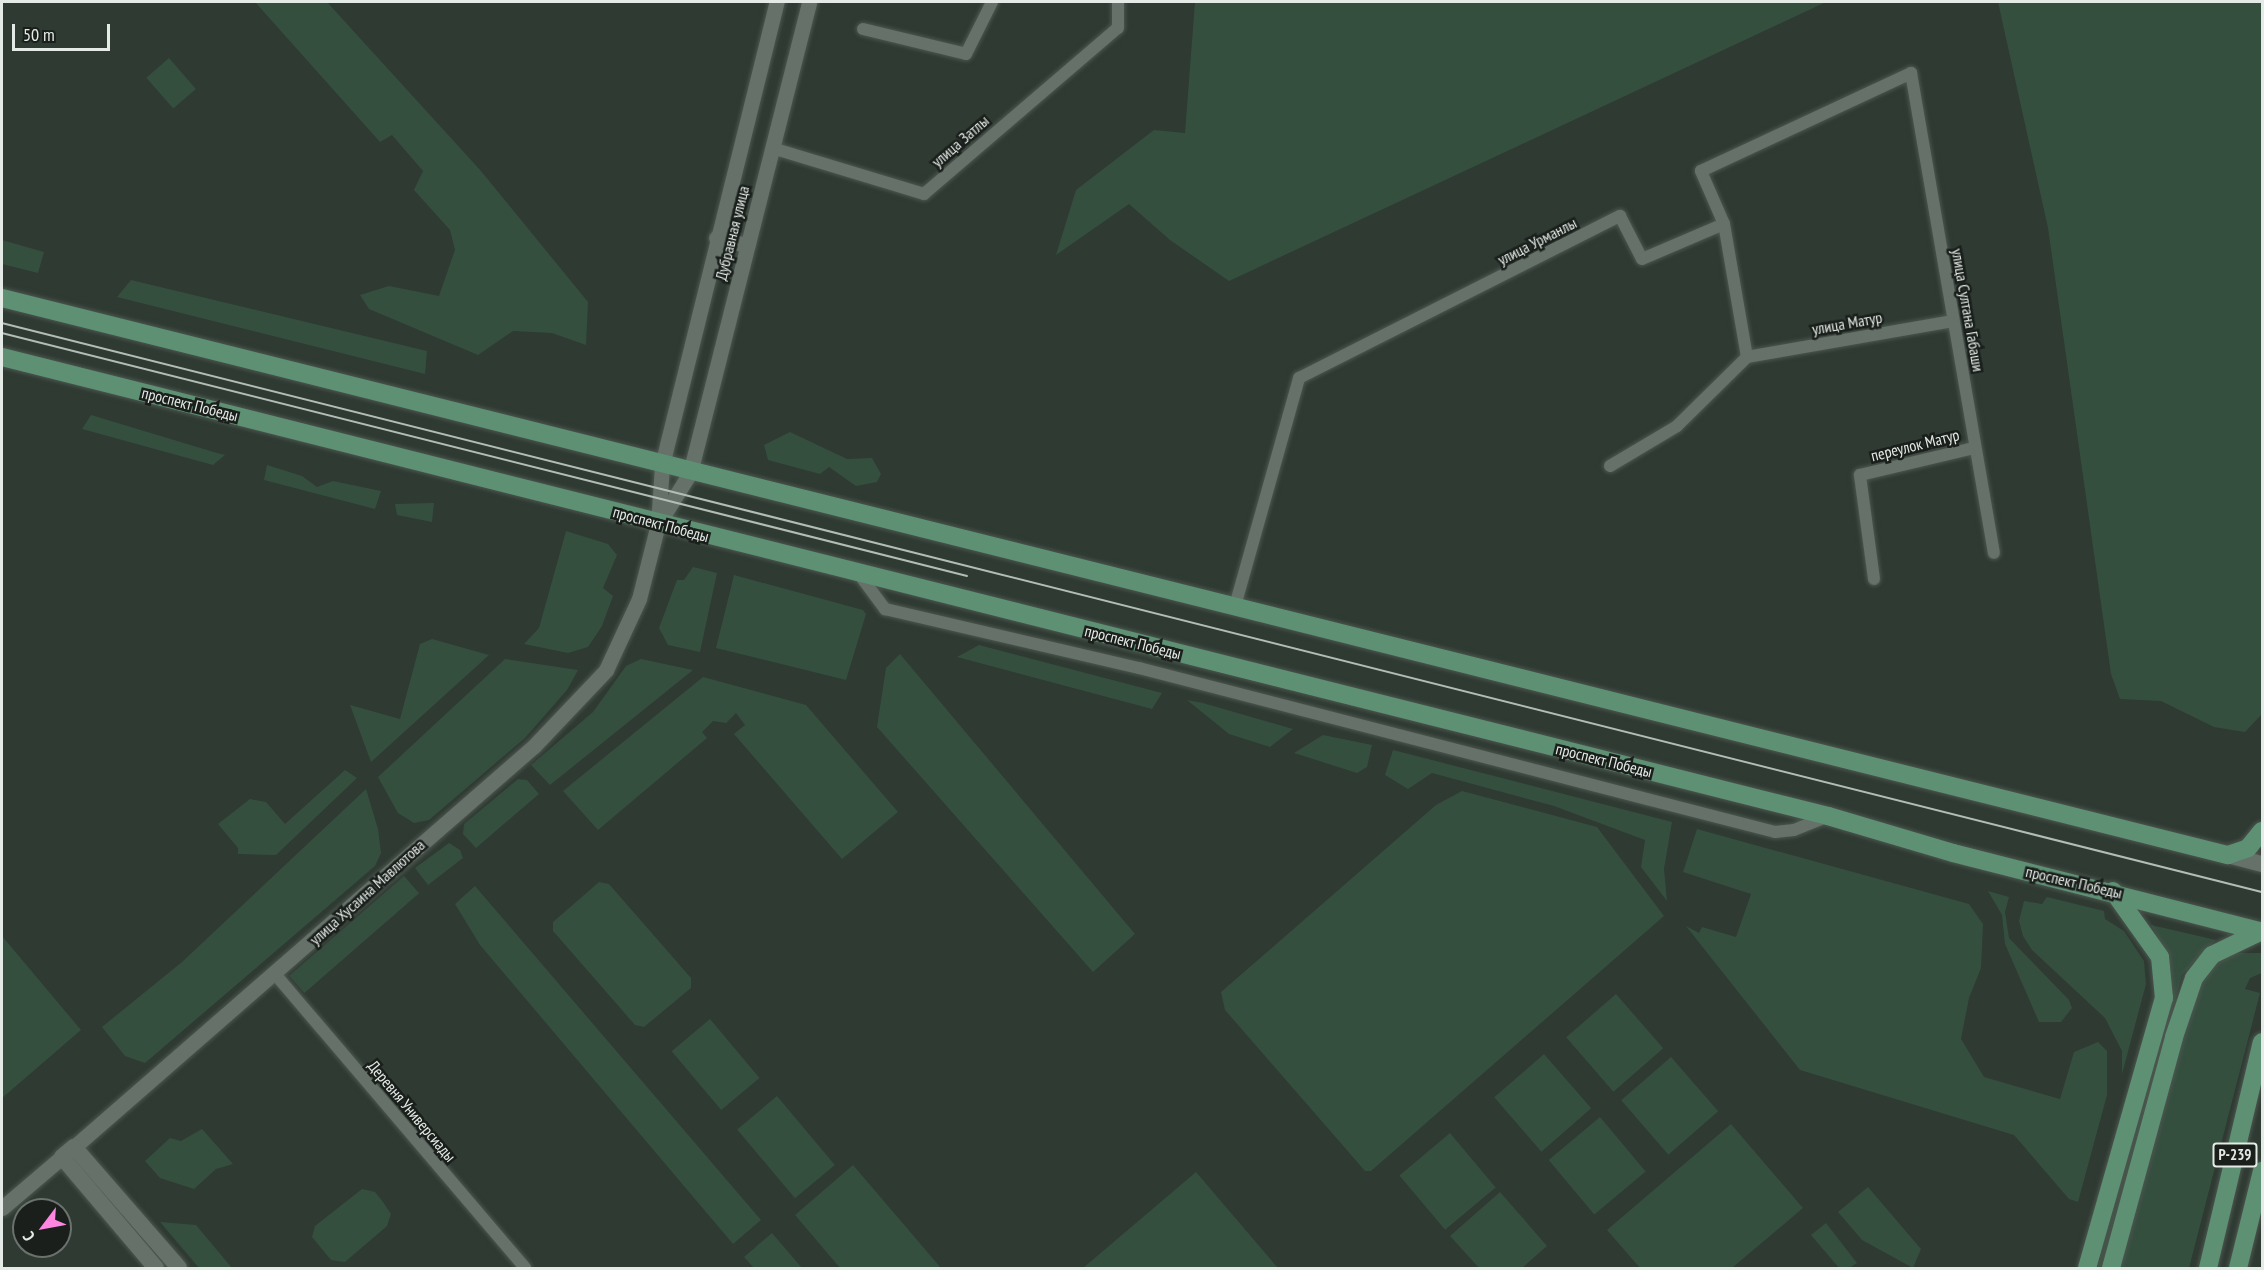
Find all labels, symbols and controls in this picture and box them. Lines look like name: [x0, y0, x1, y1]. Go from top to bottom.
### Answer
scale bar: [15, 12, 112, 50]
text: 50 m: [23, 23, 55, 46]
street label: улица Затлы: [927, 111, 993, 171]
street label: Дубравная улица: [711, 184, 753, 282]
street label: улица Урманлы: [1494, 213, 1580, 269]
street label: улица Султана Габаши: [1948, 247, 1988, 373]
street label: улица Матур: [1810, 307, 1884, 339]
street label: проспект Победы: [140, 383, 240, 425]
street label: переулок Матур: [1869, 425, 1961, 465]
street label: проспект Победы: [611, 502, 711, 546]
street label: проспект Победы: [1083, 621, 1183, 663]
street label: проспект Победы: [1554, 739, 1654, 781]
street label: улица Хусаина Мавлютова: [305, 835, 429, 949]
street label: проспект Победы: [2024, 862, 2124, 902]
street label: Деревня Универсиады: [364, 1056, 460, 1166]
road number: Р-239: [2212, 1143, 2258, 1167]
north arrow: [12, 1198, 72, 1258]
text: С: [18, 1228, 39, 1245]

